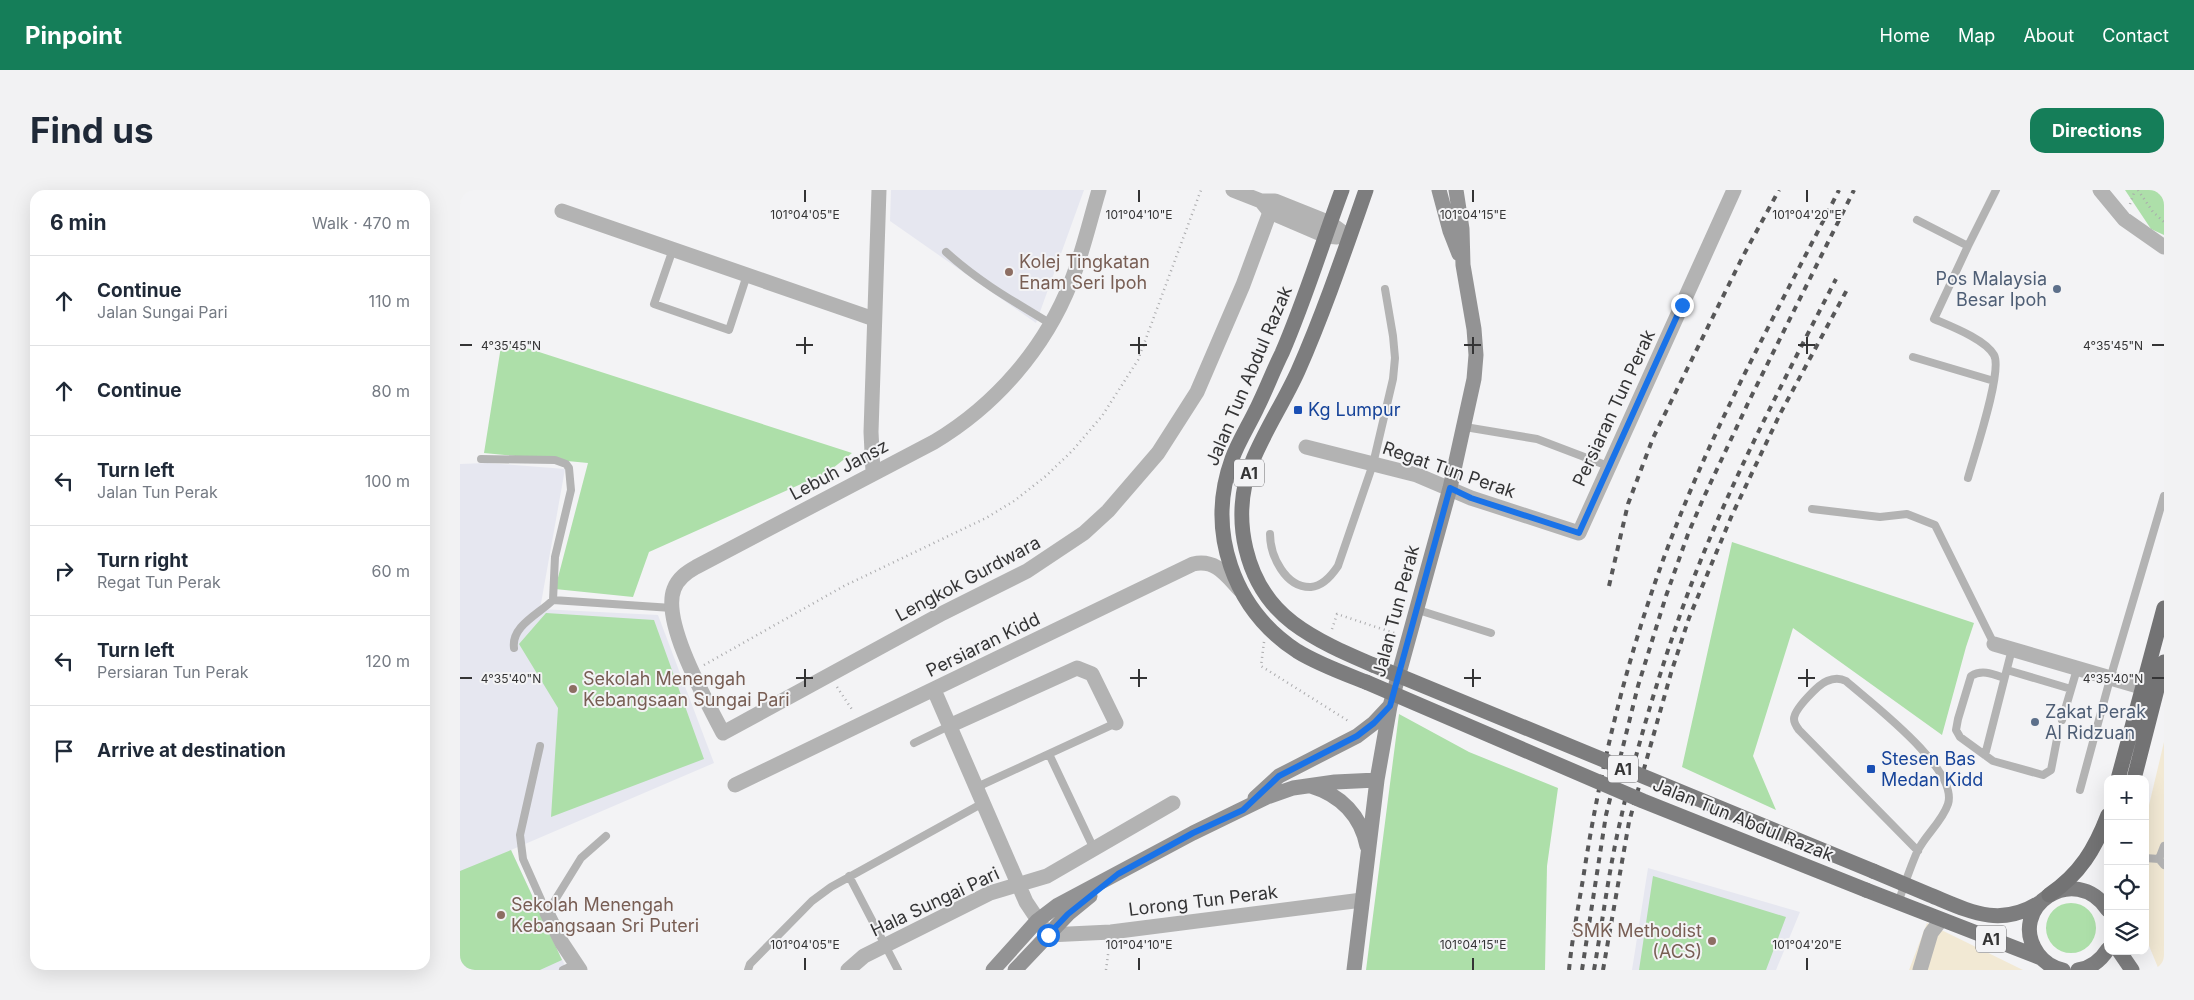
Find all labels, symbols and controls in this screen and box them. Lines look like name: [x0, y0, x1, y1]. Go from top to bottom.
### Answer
text: Pinpoint: [25, 21, 122, 50]
text: Home: [1880, 25, 1930, 46]
text: Map: [1958, 25, 1995, 46]
text: About: [2023, 25, 2074, 46]
text: Contact: [2102, 25, 2169, 46]
button: Directions: [2030, 108, 2164, 153]
text: Find us: [30, 109, 154, 151]
text: 101°04'05"E: [770, 207, 840, 222]
text: 101°04'10"E: [1106, 207, 1172, 222]
text: 101°04'15"E: [1440, 207, 1506, 222]
text: 101°04'20"E: [1772, 207, 1842, 222]
text: 6 min: [50, 210, 107, 235]
text: Walk · 470 m: [312, 213, 410, 233]
place label: Kolej Tingkatan Enam Seri Ipoh: [1019, 251, 1150, 293]
marker: Kolej Tingkatan Enam Seri Ipoh: [1003, 266, 1015, 278]
place label: Pos Malaysia Besar Ipoh: [1936, 268, 2047, 310]
text: Continue: [97, 279, 182, 302]
street label: Jalan Tun Abdul Razak: [1201, 283, 1296, 469]
marker: Pos Malaysia Besar Ipoh: [2051, 283, 2063, 295]
icon: ahead: [50, 287, 78, 315]
text: 110 m: [368, 291, 410, 311]
route end: [1671, 294, 1694, 317]
text: Jalan Sungai Pari: [97, 302, 228, 322]
street label: Persiaran Tun Perak: [1568, 326, 1659, 489]
text: 4°35'45"N: [481, 338, 541, 353]
text: 4°35'45"N: [2083, 338, 2143, 353]
icon: ahead: [50, 377, 78, 405]
text: Continue: [97, 379, 182, 402]
text: 80 m: [371, 381, 410, 401]
place label: Kg Lumpur: [1308, 399, 1401, 420]
marker: Kg Lumpur: [1292, 404, 1304, 416]
street label: Lebuh Jansz: [786, 435, 892, 504]
street label: Regat Tun Perak: [1380, 437, 1519, 502]
text: Turn left: [97, 459, 175, 482]
road number: A1: [1234, 460, 1264, 486]
icon: left: [50, 467, 78, 495]
text: 100 m: [365, 471, 410, 491]
text: Jalan Tun Perak: [97, 482, 218, 502]
street label: Lengkok Gurdwara: [892, 532, 1044, 626]
street label: Jalan Tun Perak: [1368, 542, 1423, 679]
text: Turn right: [97, 549, 188, 572]
icon: right: [50, 557, 78, 585]
text: 60 m: [371, 561, 410, 581]
text: Regat Tun Perak: [97, 572, 221, 592]
street label: Persiaran Kidd: [922, 608, 1043, 681]
text: Turn left: [97, 639, 175, 662]
icon: left: [50, 647, 78, 675]
text: 120 m: [365, 651, 410, 671]
text: Persiaran Tun Perak: [97, 662, 249, 682]
place label: Sekolah Menengah Kebangsaan Sungai Pari: [583, 668, 790, 710]
text: 4°35'40"N: [481, 671, 541, 686]
text: 4°35'40"N: [2083, 671, 2143, 686]
marker: Sekolah Menengah Kebangsaan Sungai Pari: [567, 683, 579, 695]
place label: Zakat Perak Al Ridzuan: [2045, 701, 2146, 743]
marker: Zakat Perak Al Ridzuan: [2029, 716, 2041, 728]
icon: arrive: [50, 737, 78, 765]
text: Arrive at destination: [97, 739, 286, 762]
place label: Stesen Bas Medan Kidd: [1881, 748, 1983, 790]
road number: A1: [1608, 756, 1638, 782]
marker: Stesen Bas Medan Kidd: [1865, 763, 1877, 775]
street label: Jalan Tun Abdul Razak: [1650, 774, 1837, 866]
map controls: [2104, 775, 2149, 955]
button: +: [2104, 775, 2149, 820]
button: −: [2104, 820, 2149, 865]
street label: Hala Sungai Pari: [867, 863, 1002, 941]
button: locate: [2104, 865, 2149, 910]
street label: Lorong Tun Perak: [1127, 881, 1279, 920]
place label: Sekolah Menengah Kebangsaan Sri Puteri: [511, 894, 699, 936]
marker: Sekolah Menengah Kebangsaan Sri Puteri: [495, 909, 507, 921]
button: layers: [2104, 910, 2149, 955]
place label: SMK Methodist (ACS): [1572, 920, 1702, 962]
route start: [1037, 924, 1060, 947]
road number: A1: [1976, 926, 2006, 952]
marker: SMK Methodist (ACS): [1706, 935, 1718, 947]
text: 101°04'05"E: [770, 937, 840, 952]
text: 101°04'10"E: [1106, 937, 1172, 952]
text: 101°04'15"E: [1440, 937, 1506, 952]
text: 101°04'20"E: [1772, 937, 1842, 952]

